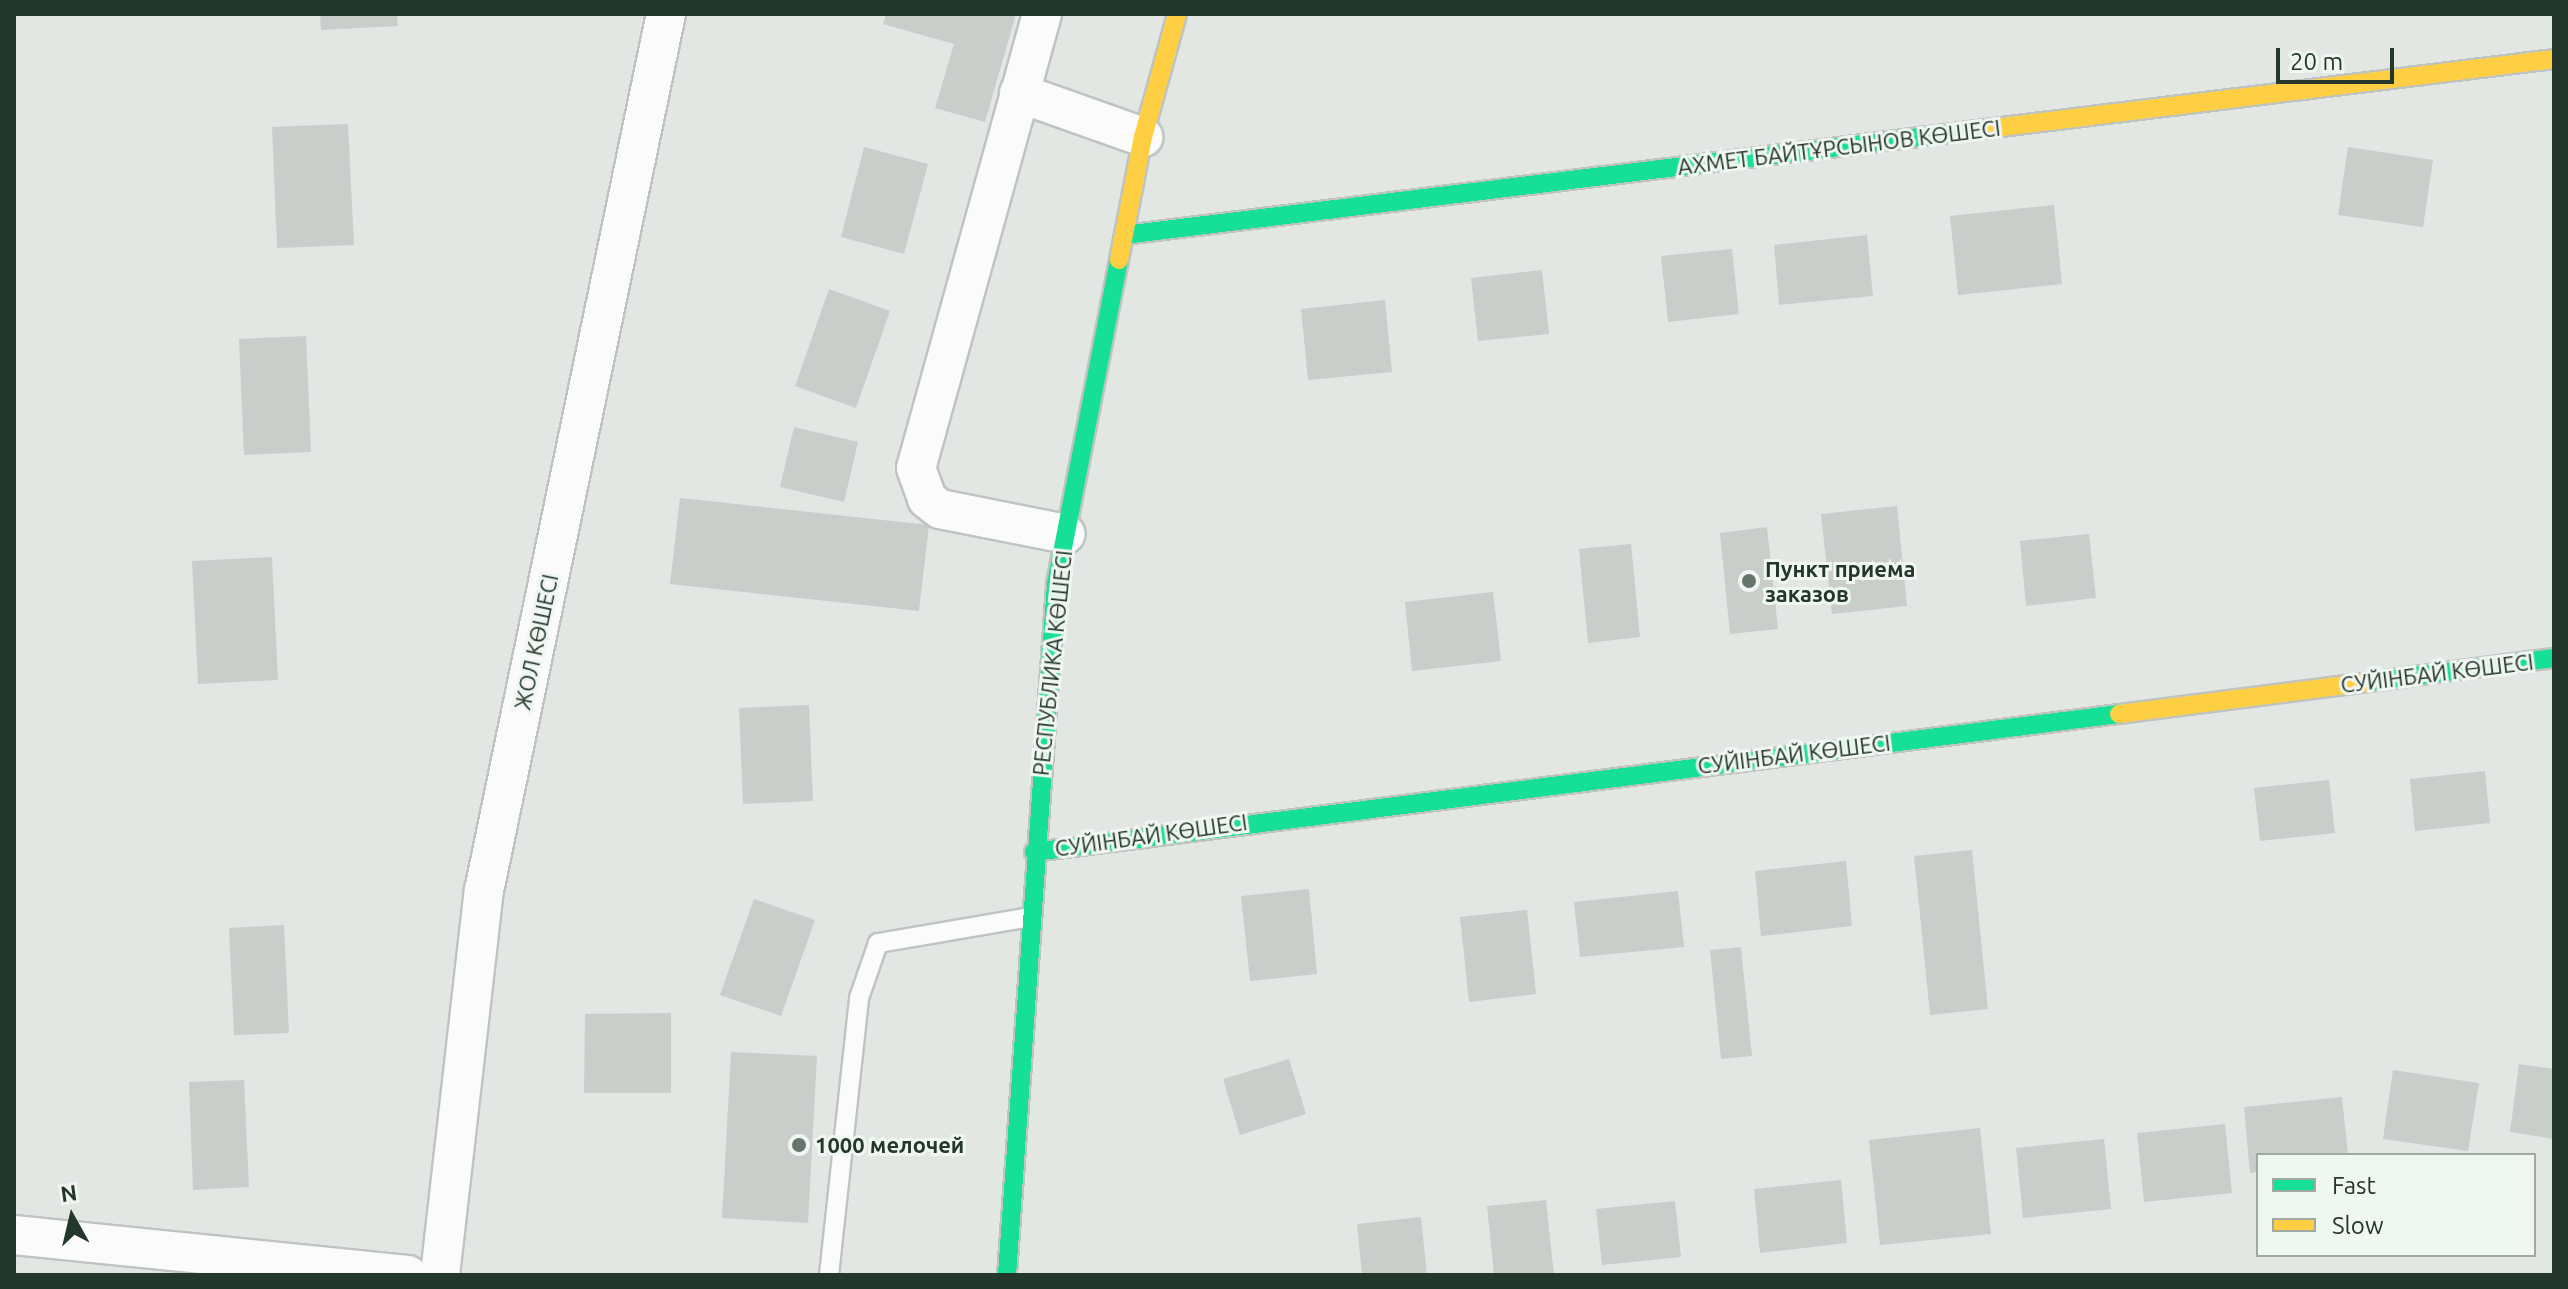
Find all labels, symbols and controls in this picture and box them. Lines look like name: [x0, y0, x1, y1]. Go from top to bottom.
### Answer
scale bar: [2280, 32, 2398, 82]
text: 20 m: [2290, 48, 2343, 75]
street label: АХМЕТ БАЙТҰРСЫНОВ КӨШЕСІ: [1676, 114, 2002, 180]
street label: РЕСПУБЛИКА КӨШЕСІ: [1027, 549, 1077, 777]
place label: Пункт приема заказов: [1765, 555, 1915, 606]
street label: ЖОЛ КӨШЕСІ: [509, 572, 563, 712]
marker: Пункт приема заказов: [1740, 572, 1758, 590]
street label: СУЙІНБАЙ КӨШЕСІ: [2339, 648, 2535, 698]
street label: СУЙІНБАЙ КӨШЕСІ: [1696, 729, 1892, 779]
street label: СУЙІНБАЙ КӨШЕСІ: [1053, 808, 1249, 862]
place label: 1000 мелочей: [815, 1132, 964, 1158]
marker: 1000 мелочей: [790, 1136, 808, 1154]
legend: [2256, 1153, 2536, 1257]
text: Fast: [2332, 1172, 2376, 1199]
north arrow: [32, 1177, 112, 1257]
text: N: [59, 1179, 78, 1206]
text: Slow: [2332, 1212, 2384, 1239]

